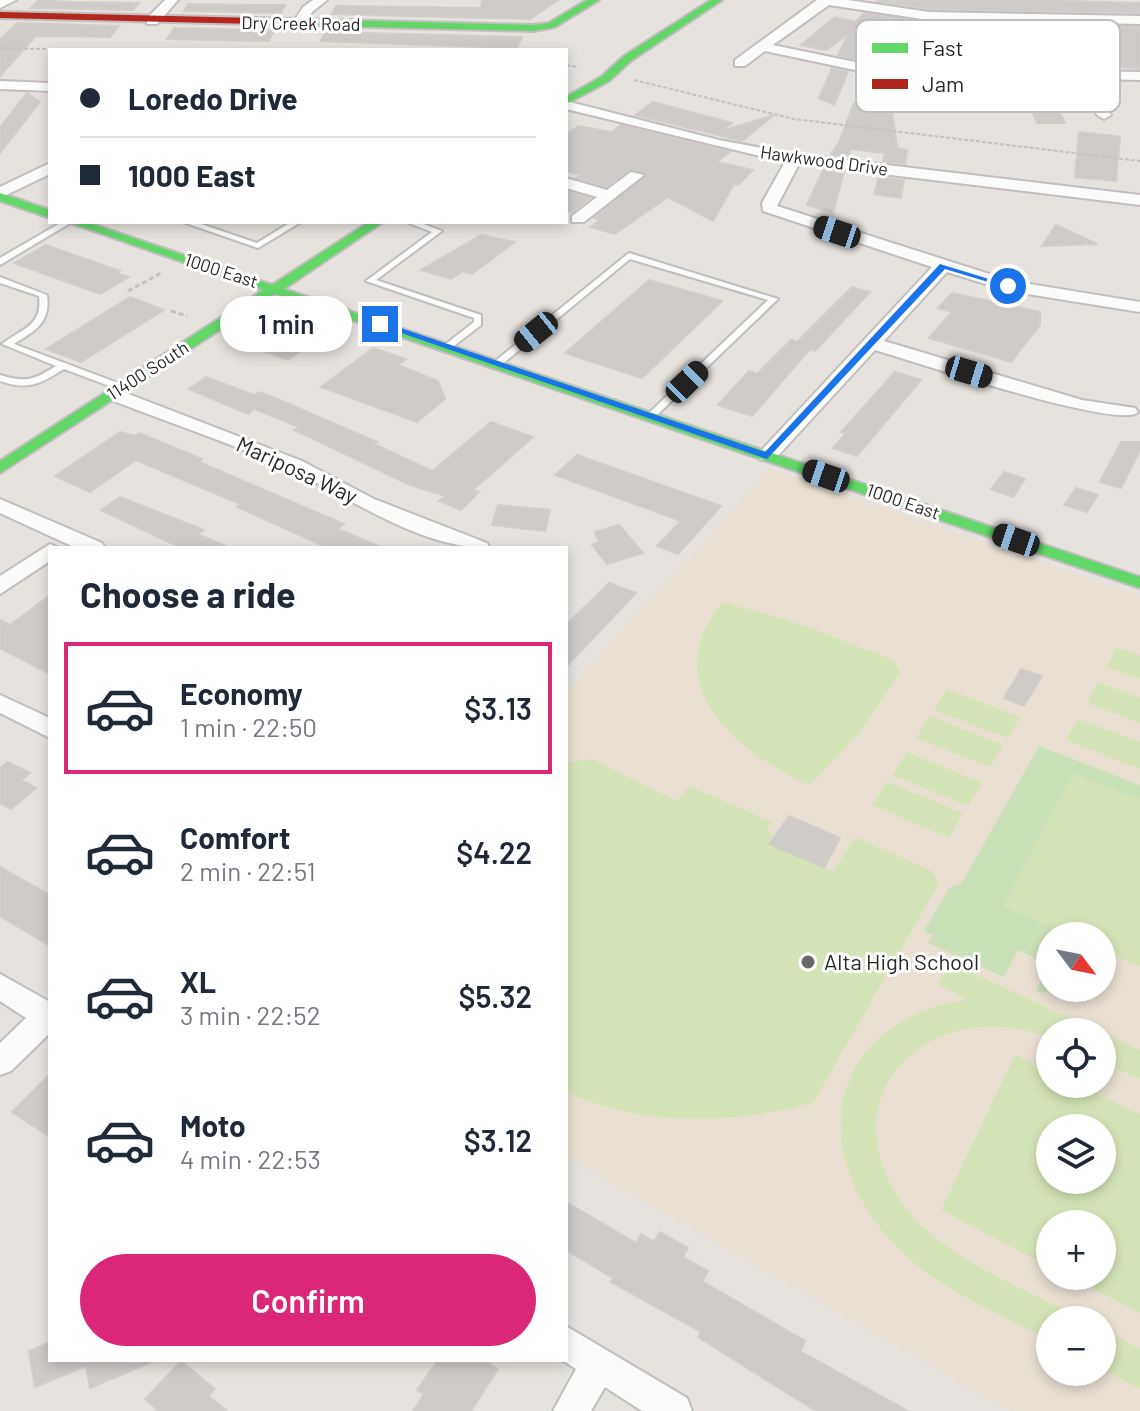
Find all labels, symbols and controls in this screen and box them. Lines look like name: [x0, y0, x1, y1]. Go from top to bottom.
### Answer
street label: Dry Creek Road: [241, 11, 361, 35]
legend: [856, 20, 1120, 112]
text: Fast: [922, 34, 964, 60]
text: Jam: [922, 70, 964, 96]
text: Loredo Drive: [128, 80, 298, 116]
street label: Hawkwood Drive: [759, 140, 889, 180]
text: 1000 East: [128, 157, 256, 193]
car: [810, 213, 864, 251]
street label: 1000 East: [182, 248, 261, 292]
route start: [990, 268, 1026, 304]
callout: 1 min: [220, 296, 352, 352]
route end: [362, 306, 398, 342]
text: 1 min: [258, 308, 314, 339]
car: [510, 308, 562, 356]
street label: 11400 South: [103, 336, 192, 405]
car: [943, 354, 995, 390]
car: [661, 357, 713, 407]
street label: Mariposa Way: [233, 430, 362, 508]
car: [799, 457, 853, 495]
street label: 1000 East: [864, 478, 943, 524]
car: [989, 521, 1043, 559]
text: Choose a ride: [80, 572, 296, 615]
icon: car: [84, 672, 156, 744]
text: Economy: [180, 675, 303, 711]
text: $3.13: [464, 690, 532, 726]
text: 1 min · 22:50: [180, 711, 317, 742]
icon: car: [84, 816, 156, 888]
text: Comfort: [180, 819, 290, 855]
text: $4.22: [456, 834, 532, 870]
text: 2 min · 22:51: [180, 855, 316, 886]
north arrow: [1036, 922, 1116, 1002]
map controls: [1036, 922, 1116, 1386]
place label: Alta High School: [824, 948, 979, 974]
marker: Alta High School: [799, 953, 817, 971]
icon: car: [84, 960, 156, 1032]
text: XL: [180, 963, 216, 999]
text: $5.32: [458, 978, 532, 1014]
text: 3 min · 22:52: [180, 999, 321, 1030]
button: locate: [1036, 1018, 1116, 1098]
icon: car: [84, 1104, 156, 1176]
text: Moto: [180, 1107, 246, 1143]
button: layers: [1036, 1114, 1116, 1194]
text: $3.12: [464, 1122, 532, 1158]
text: 4 min · 22:53: [180, 1143, 321, 1174]
button: +: [1036, 1210, 1116, 1290]
button: Confirm: [80, 1254, 536, 1346]
button: −: [1036, 1306, 1116, 1386]

